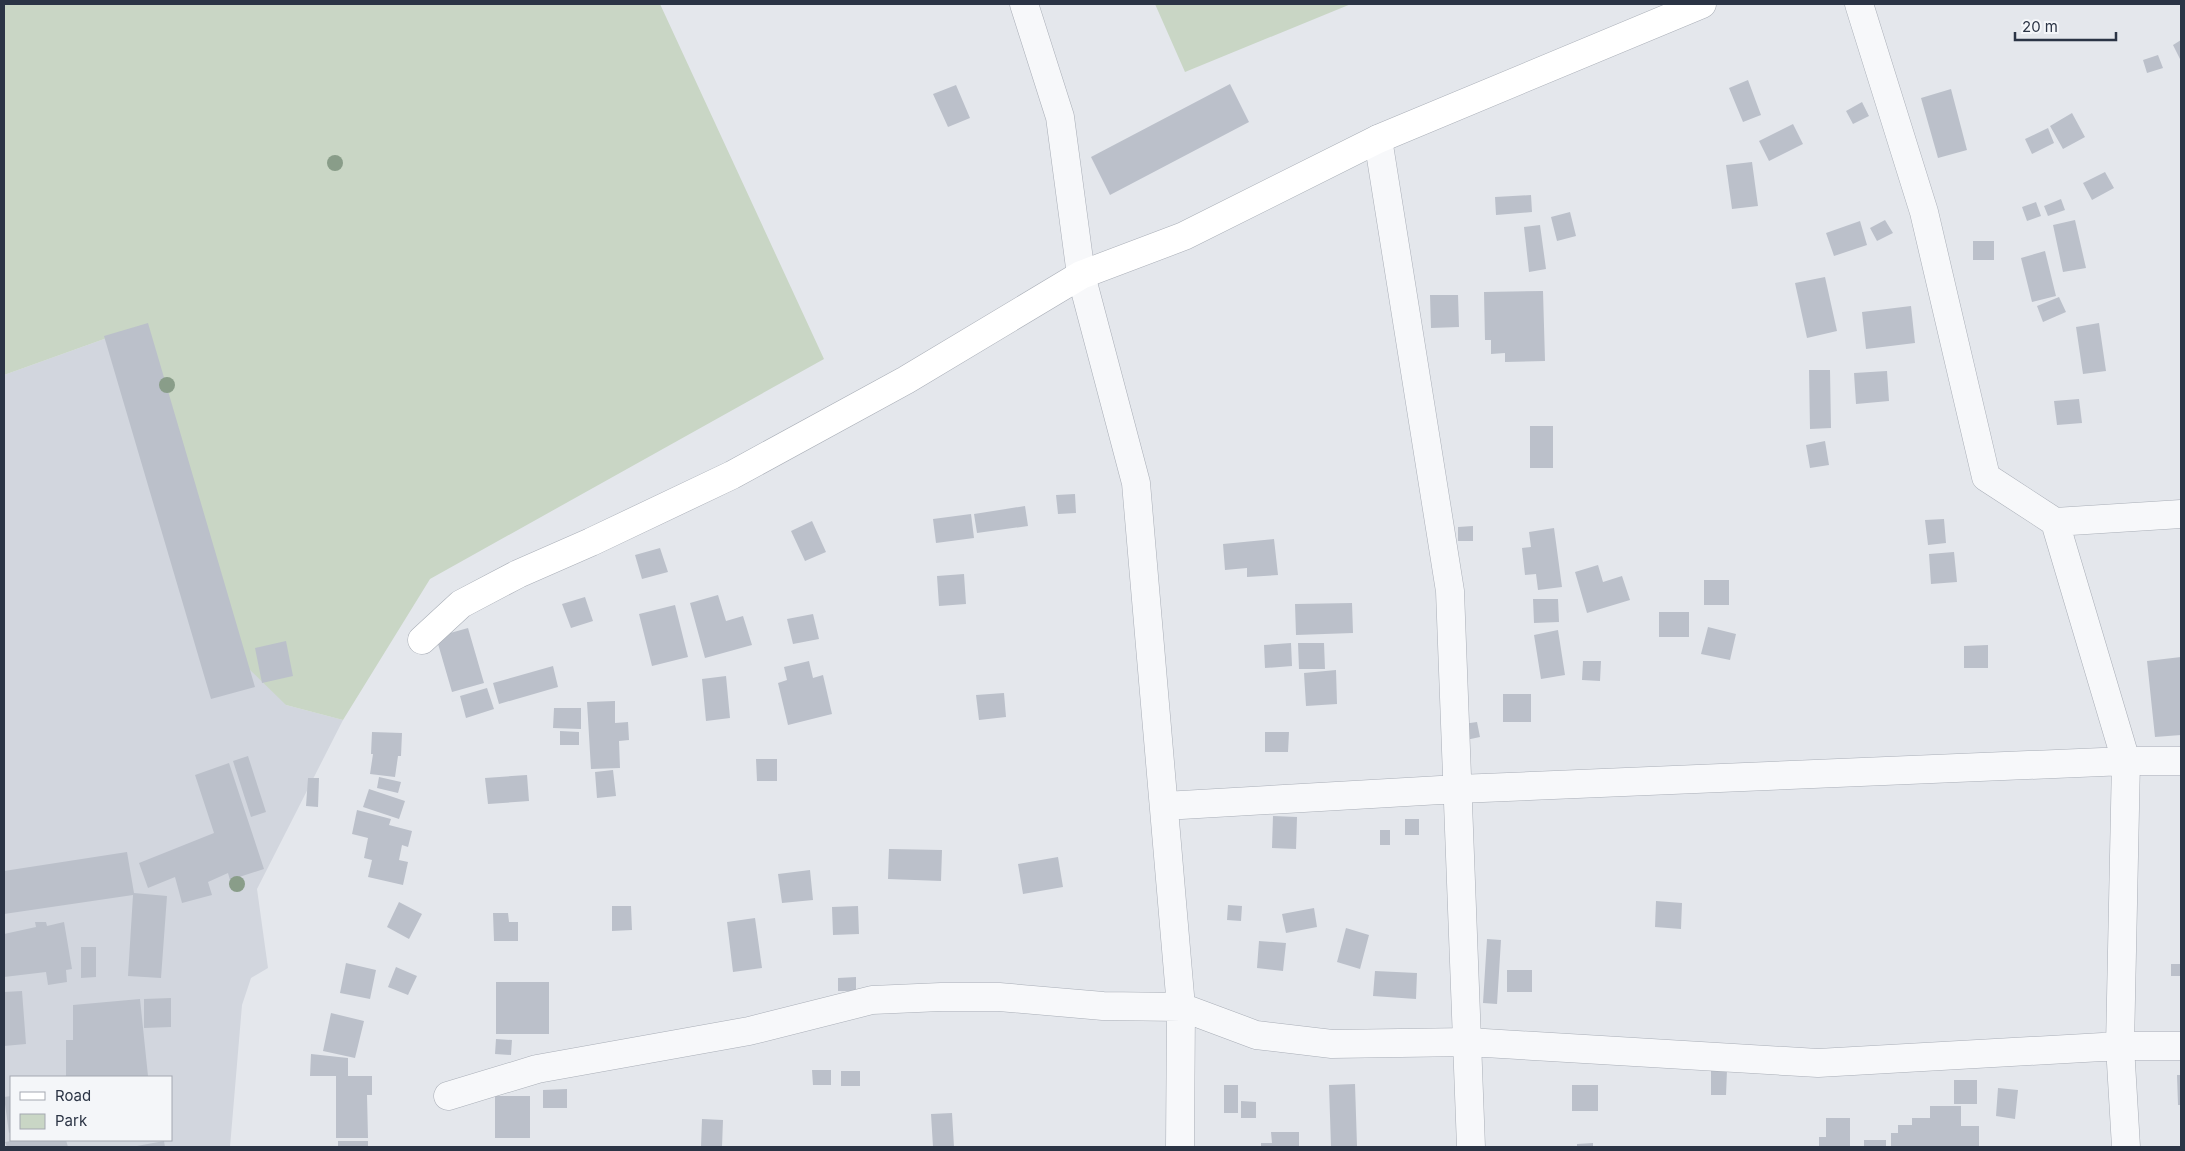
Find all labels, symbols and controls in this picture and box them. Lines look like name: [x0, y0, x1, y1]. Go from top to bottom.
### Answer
scale bar: [2015, 10, 2116, 42]
text: 20 m: [2022, 17, 2058, 36]
legend: [10, 1076, 172, 1141]
text: Road: [55, 1086, 91, 1105]
text: Park: [55, 1111, 88, 1130]

